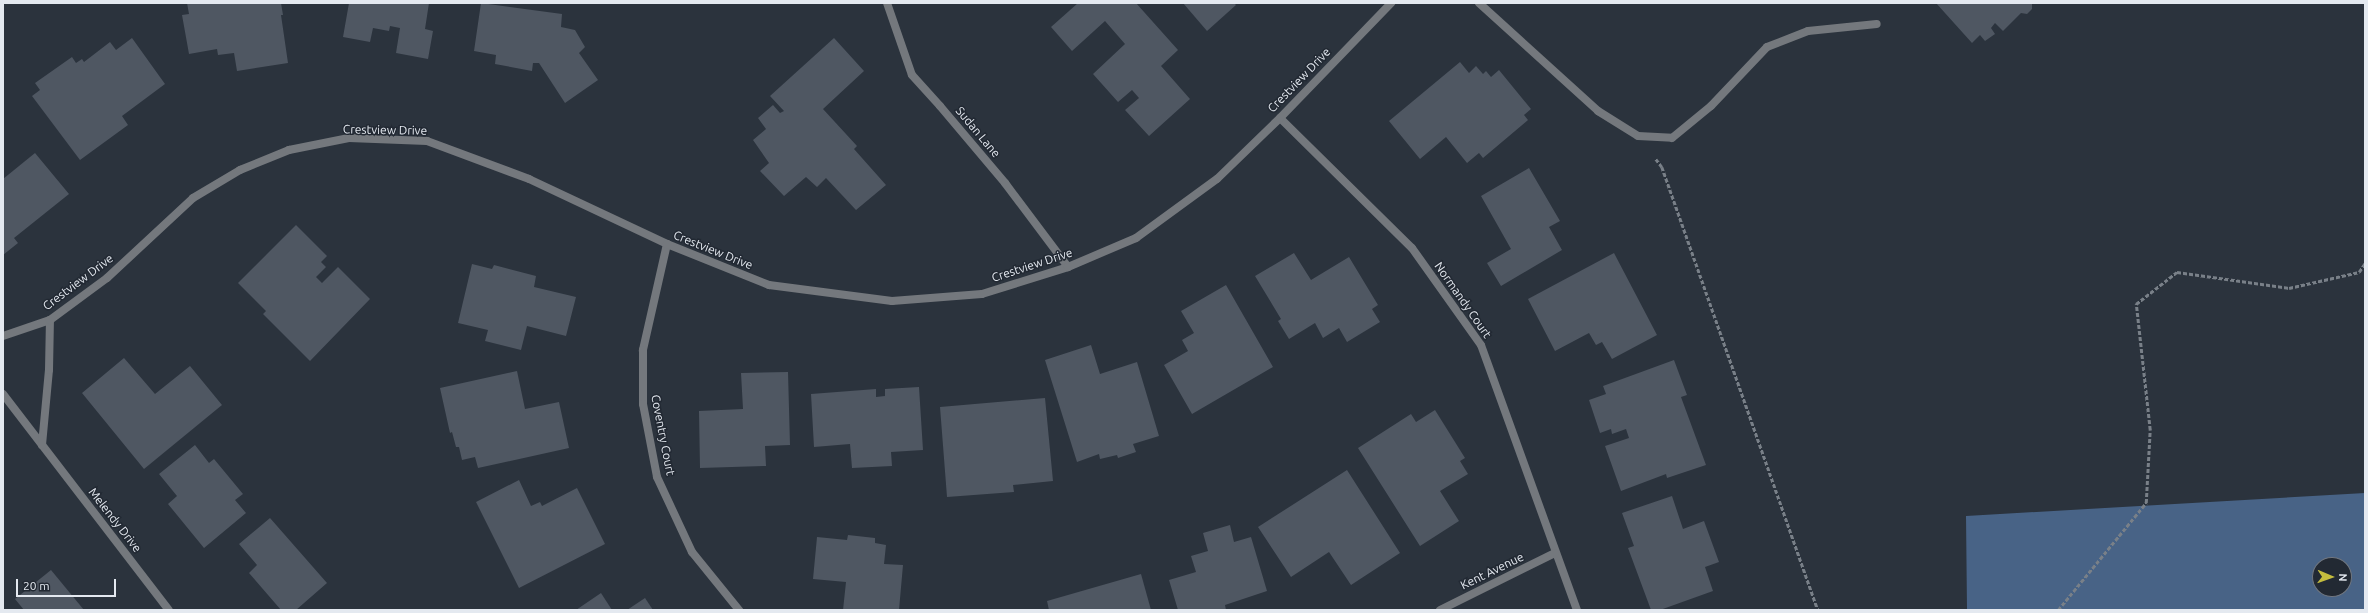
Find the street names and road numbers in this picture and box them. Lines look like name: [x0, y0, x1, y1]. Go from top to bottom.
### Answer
street label: Crestview Drive: [1265, 45, 1333, 115]
street label: Sudan Lane: [953, 104, 1003, 160]
street label: Crestview Drive: [343, 122, 427, 138]
street label: Crestview Drive: [671, 228, 755, 272]
street label: Crestview Drive: [990, 245, 1074, 285]
street label: Crestview Drive: [40, 251, 116, 313]
street label: Normandy Court: [1431, 259, 1495, 341]
street label: Coventry Court: [648, 393, 678, 477]
street label: Melendy Drive: [85, 485, 145, 555]
street label: Kent Avenue: [1458, 550, 1526, 592]

